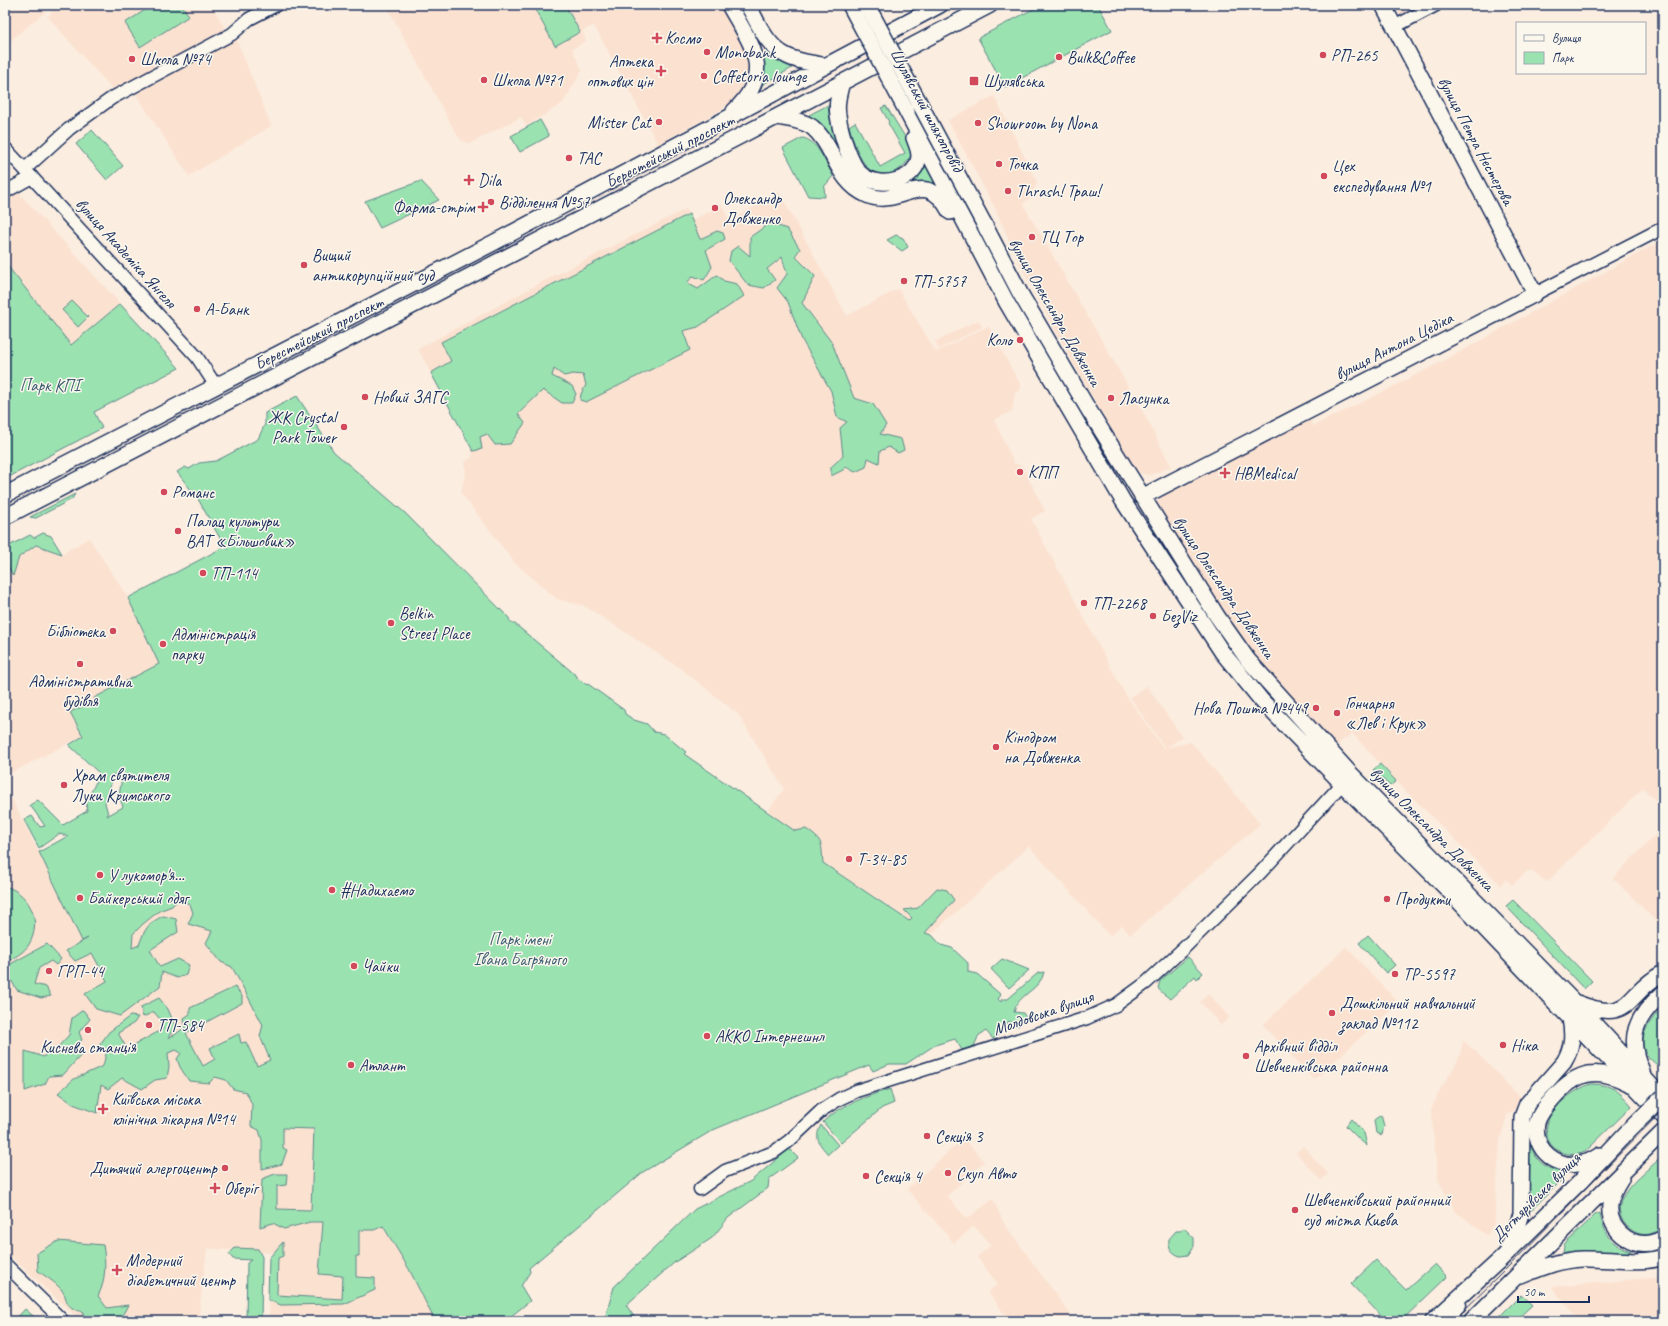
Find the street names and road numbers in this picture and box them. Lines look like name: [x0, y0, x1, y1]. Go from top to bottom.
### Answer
street label: Шулявський шляхопровід: [886, 45, 969, 177]
street label: вулиця Петра Нестерова: [1433, 73, 1520, 210]
street label: Берестейський проспект: [602, 109, 738, 193]
street label: вулиця Академіка Янгеля: [71, 194, 182, 313]
street label: вулиця Олександра Довженка: [1004, 234, 1107, 391]
street label: Берестейський проспект: [251, 291, 387, 375]
street label: вулиця Антона Цедіка: [1332, 307, 1458, 385]
street label: вулиця Олександра Довженка: [1169, 512, 1281, 664]
street label: вулиця Олександра Довженка: [1365, 762, 1500, 897]
street label: Молдовська вулиця: [990, 986, 1097, 1040]
street label: Дегтярівська вулиця: [1487, 1147, 1586, 1246]

